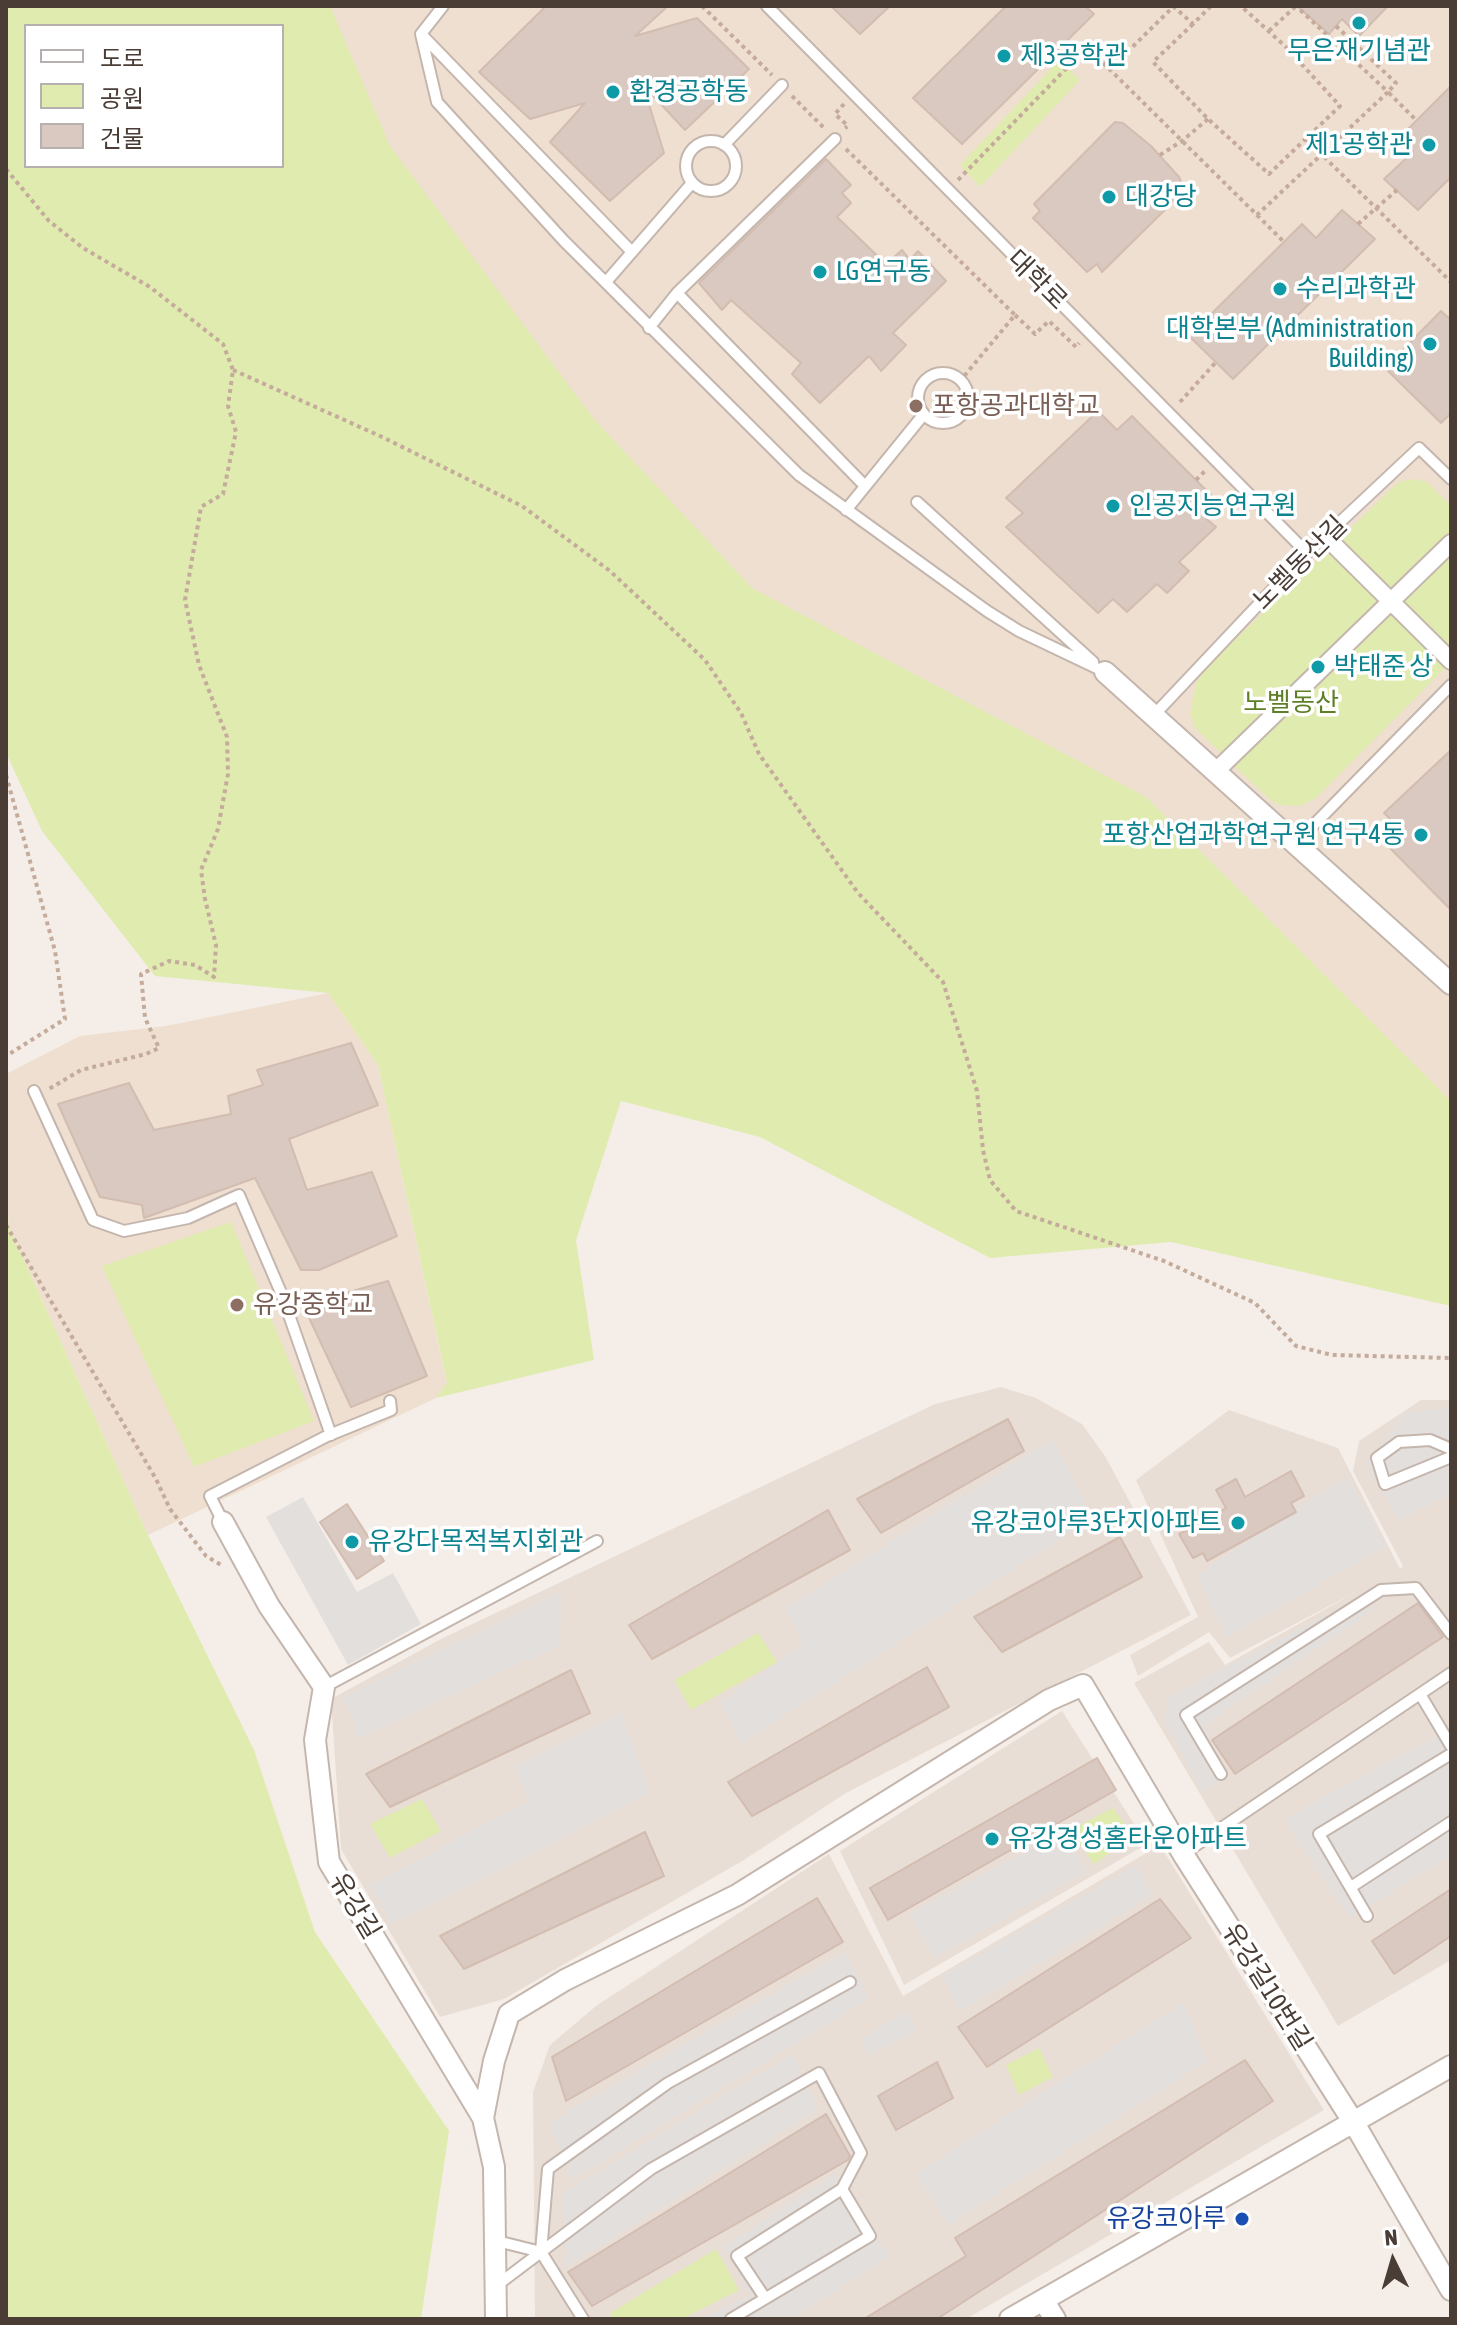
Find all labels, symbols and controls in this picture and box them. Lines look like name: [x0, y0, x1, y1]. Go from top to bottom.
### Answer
marker: 무은재기념관: [1350, 14, 1368, 32]
legend: [24, 24, 284, 168]
place label: 무은재기념관: [1287, 35, 1431, 67]
place label: 제3공학관: [1020, 40, 1128, 72]
text: 도로: [100, 45, 144, 72]
marker: 제3공학관: [995, 47, 1013, 65]
place label: 환경공학동: [629, 76, 749, 108]
marker: 환경공학동: [604, 83, 622, 101]
text: 공원: [100, 85, 144, 112]
text: 건물: [100, 125, 144, 152]
place label: 제1공학관: [1305, 129, 1413, 161]
marker: 제1공학관: [1420, 136, 1438, 154]
place label: 대강당: [1125, 181, 1197, 213]
marker: 대강당: [1100, 188, 1118, 206]
street label: 대학로: [1001, 244, 1073, 316]
place label: LG연구동: [836, 256, 931, 288]
marker: LG연구동: [811, 263, 829, 281]
place label: 수리과학관: [1296, 273, 1416, 305]
marker: 수리과학관: [1271, 280, 1289, 298]
place label: 대학본부 (Administration Building): [1166, 313, 1414, 374]
marker: 대학본부 (Administration Building): [1421, 335, 1439, 353]
place label: 포항공과대학교: [932, 390, 1099, 422]
marker: 포항공과대학교: [907, 397, 925, 415]
place label: 인공지능연구원: [1129, 490, 1296, 522]
marker: 인공지능연구원: [1104, 497, 1122, 515]
street label: 노벨동산길: [1247, 510, 1353, 616]
place label: 박태준 상: [1334, 651, 1433, 683]
marker: 박태준 상: [1309, 658, 1327, 676]
park label: 노벨동산: [1243, 687, 1339, 719]
place label: 포항산업과학연구원 연구4동: [1102, 819, 1405, 851]
marker: 포항산업과학연구원 연구4동: [1412, 826, 1430, 844]
place label: 유강중학교: [253, 1289, 373, 1321]
marker: 유강중학교: [228, 1296, 246, 1314]
place label: 유강코아루3단지아파트: [971, 1507, 1222, 1539]
marker: 유강코아루3단지아파트: [1229, 1514, 1247, 1532]
place label: 유강다목적복지회관: [368, 1526, 583, 1558]
marker: 유강다목적복지회관: [343, 1533, 361, 1551]
place label: 유강경성홈타운아파트: [1008, 1823, 1247, 1855]
marker: 유강경성홈타운아파트: [983, 1830, 1001, 1848]
street label: 유강길: [323, 1867, 387, 1945]
street label: 유강길10번길: [1216, 1918, 1318, 2056]
place label: 유강코아루: [1106, 2203, 1226, 2235]
marker: 유강코아루: [1233, 2210, 1251, 2228]
north arrow: [1353, 2221, 1433, 2301]
text: N: [1383, 2224, 1399, 2251]

